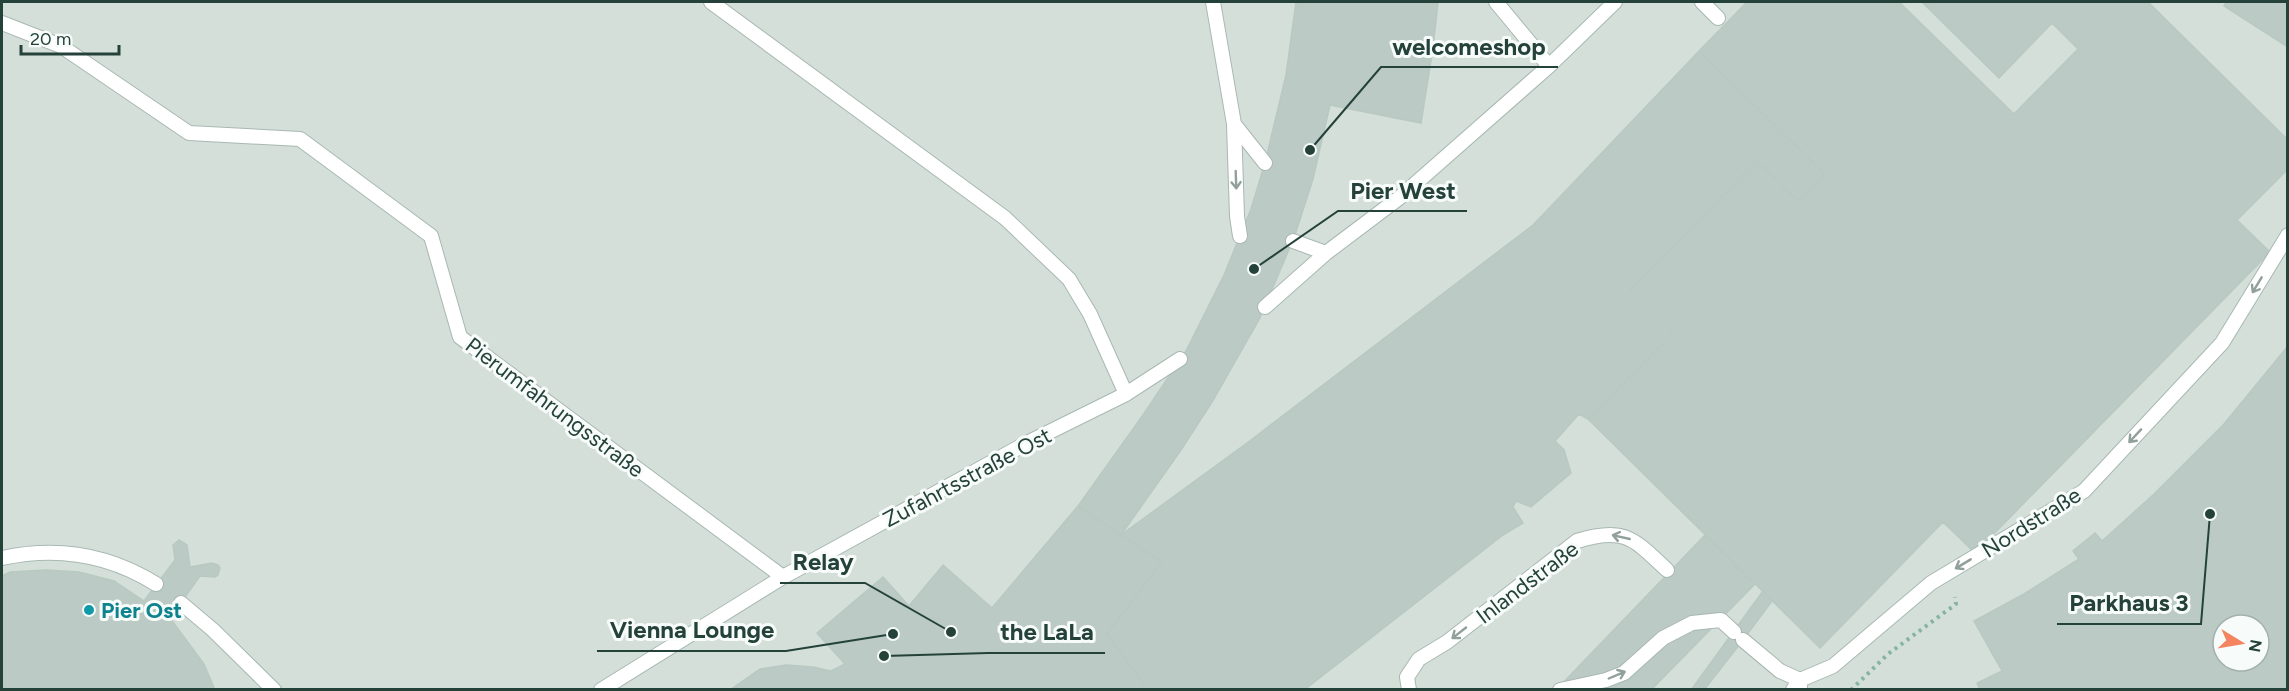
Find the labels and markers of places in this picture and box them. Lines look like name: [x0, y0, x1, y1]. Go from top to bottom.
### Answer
callout: welcomeshop: [1381, 25, 1558, 67]
callout: Pier West: [1338, 169, 1467, 211]
callout: Relay: [780, 541, 865, 583]
callout: Parkhaus 3: [2057, 582, 2201, 624]
place label: Pier Ost: [101, 597, 182, 624]
marker: Pier Ost: [82, 603, 96, 617]
callout: Vienna Lounge: [597, 609, 786, 651]
callout: the LaLa: [988, 611, 1105, 653]

